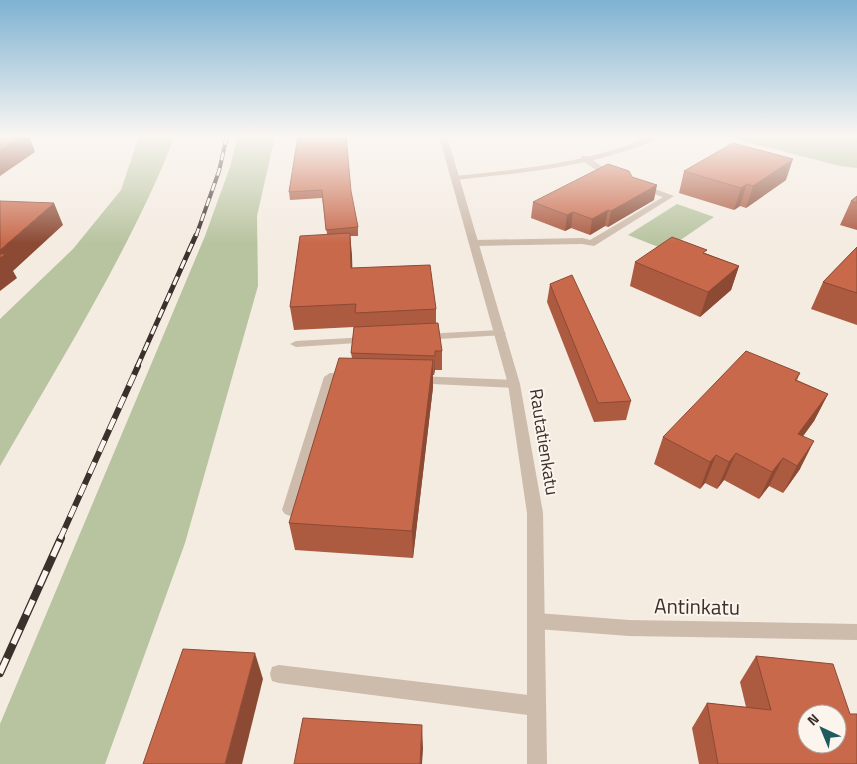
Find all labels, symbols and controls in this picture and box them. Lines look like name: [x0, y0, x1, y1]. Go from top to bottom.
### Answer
street label: Rautatienkatu: [523, 387, 566, 497]
street label: Antinkatu: [654, 589, 740, 623]
north arrow: [797, 704, 847, 754]
text: N: [802, 708, 823, 730]

